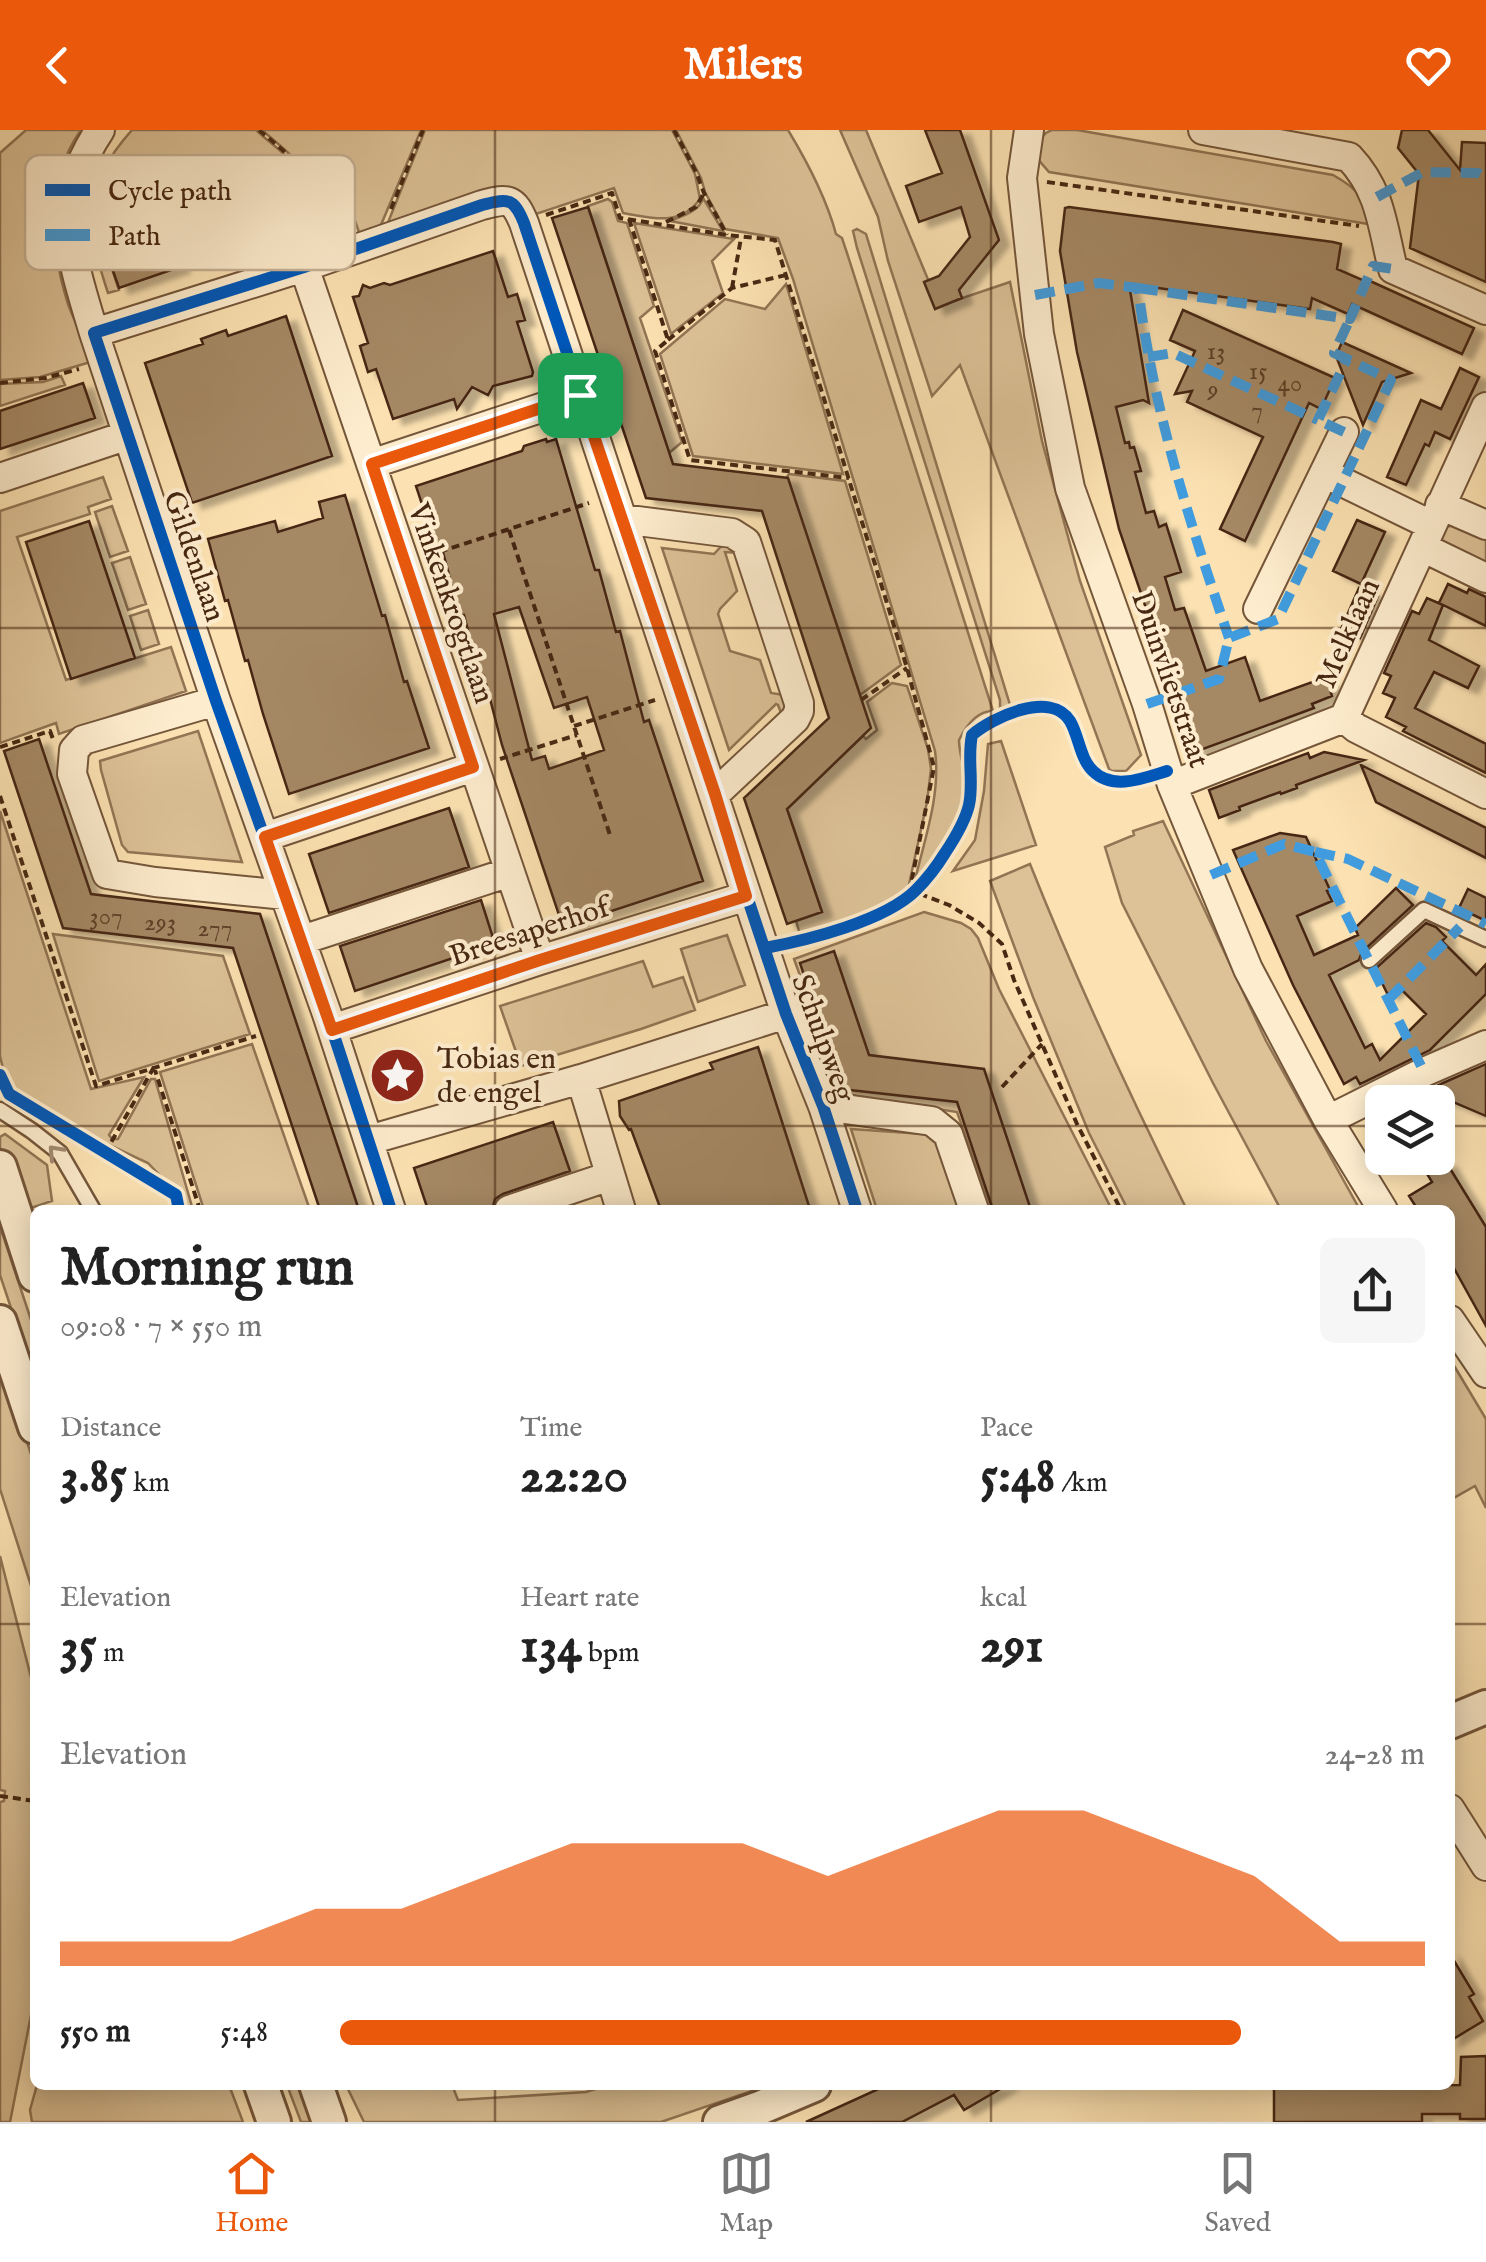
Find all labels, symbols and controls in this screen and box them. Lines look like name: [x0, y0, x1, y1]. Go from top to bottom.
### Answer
text: Milers: [683, 37, 803, 94]
icon: back: [30, 38, 85, 93]
icon: heart: [1401, 38, 1456, 93]
legend: [25, 155, 355, 270]
text: Cycle path: [108, 175, 232, 210]
text: Path: [108, 220, 161, 255]
house number: 13: [1207, 336, 1225, 368]
pin: [538, 353, 623, 438]
house number: 15: [1249, 356, 1267, 388]
icon: arrive: [553, 368, 608, 423]
house number: 40: [1278, 368, 1302, 400]
house number: 9: [1207, 374, 1218, 406]
house number: 7: [1251, 395, 1263, 427]
street label: Gildenlaan: [153, 486, 233, 627]
street label: Vinkenkrogtlaan: [398, 498, 502, 709]
street label: Melklaan: [1308, 573, 1390, 695]
street label: Duinvlietstraat: [1121, 586, 1217, 773]
street label: Breesaperhof: [445, 888, 619, 977]
house number: 307: [89, 901, 123, 933]
house number: 293: [144, 907, 176, 939]
house number: 277: [198, 913, 232, 945]
street label: Schulpweg: [781, 970, 863, 1109]
place label: Tobias en de engel: [437, 1041, 556, 1113]
place icon: Tobias en de engel: [368, 1045, 428, 1105]
map controls: [1365, 1085, 1455, 1175]
button: layers: [1365, 1085, 1455, 1175]
one-way arrow: [49, 1146, 67, 1164]
text: Morning run: [60, 1234, 354, 1304]
button: share: [1320, 1238, 1425, 1343]
text: 09:08 · 7 × 550 m: [60, 1307, 262, 1348]
text: Distance: [60, 1411, 161, 1446]
text: Time: [520, 1411, 582, 1446]
text: Pace: [980, 1411, 1033, 1446]
text: 3.85: [60, 1446, 127, 1509]
text: 22:20: [520, 1446, 628, 1509]
text: 5:48: [980, 1446, 1055, 1509]
text: km: [127, 1466, 170, 1501]
text: /km: [1055, 1466, 1108, 1501]
text: Elevation: [60, 1581, 171, 1616]
text: Heart rate: [520, 1581, 639, 1616]
text: kcal: [980, 1581, 1027, 1616]
text: 35: [60, 1616, 97, 1679]
text: 134: [520, 1616, 582, 1679]
text: 291: [980, 1616, 1044, 1679]
text: m: [97, 1636, 125, 1671]
text: bpm: [582, 1636, 640, 1671]
text: Elevation: [60, 1735, 187, 1776]
text: 24–28 m: [1324, 1735, 1425, 1776]
text: 550 m: [60, 2012, 130, 2053]
text: 5:48: [220, 2012, 268, 2053]
tab: Home: [215, 2146, 288, 2241]
tab: Map: [719, 2146, 774, 2241]
tab: Saved: [1204, 2146, 1271, 2241]

